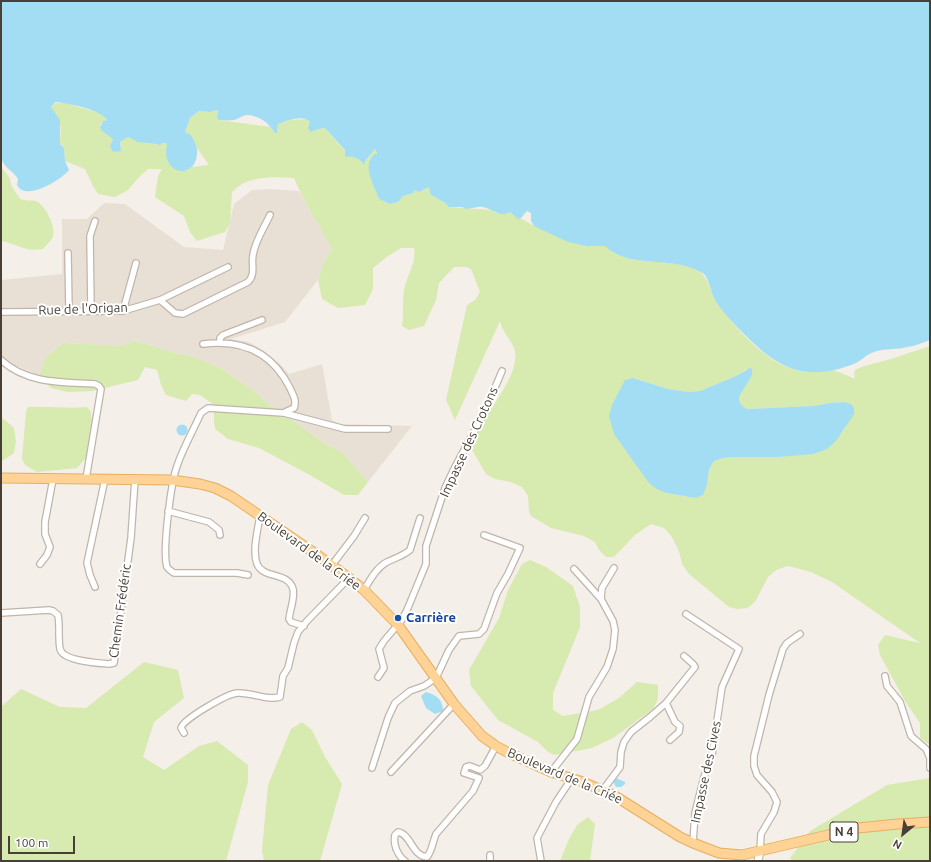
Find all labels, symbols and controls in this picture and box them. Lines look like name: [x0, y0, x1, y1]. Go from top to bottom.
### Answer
street label: Rue de l'Origan: [38, 300, 128, 318]
street label: Impasse des Crotons: [437, 384, 501, 500]
street label: Boulevard de la Criée: [254, 508, 364, 594]
street label: Chemin Frédéric: [106, 563, 134, 659]
place label: Carrière: [406, 610, 456, 626]
marker: Carrière: [393, 613, 403, 623]
street label: Impasse des Cives: [688, 720, 724, 824]
street label: Boulevard de la Criée: [505, 745, 625, 807]
north arrow: [883, 814, 923, 854]
road number: N 4: [830, 822, 858, 842]
scale bar: [10, 828, 77, 854]
text: 100 m: [15, 836, 48, 849]
text: N: [891, 837, 904, 852]

